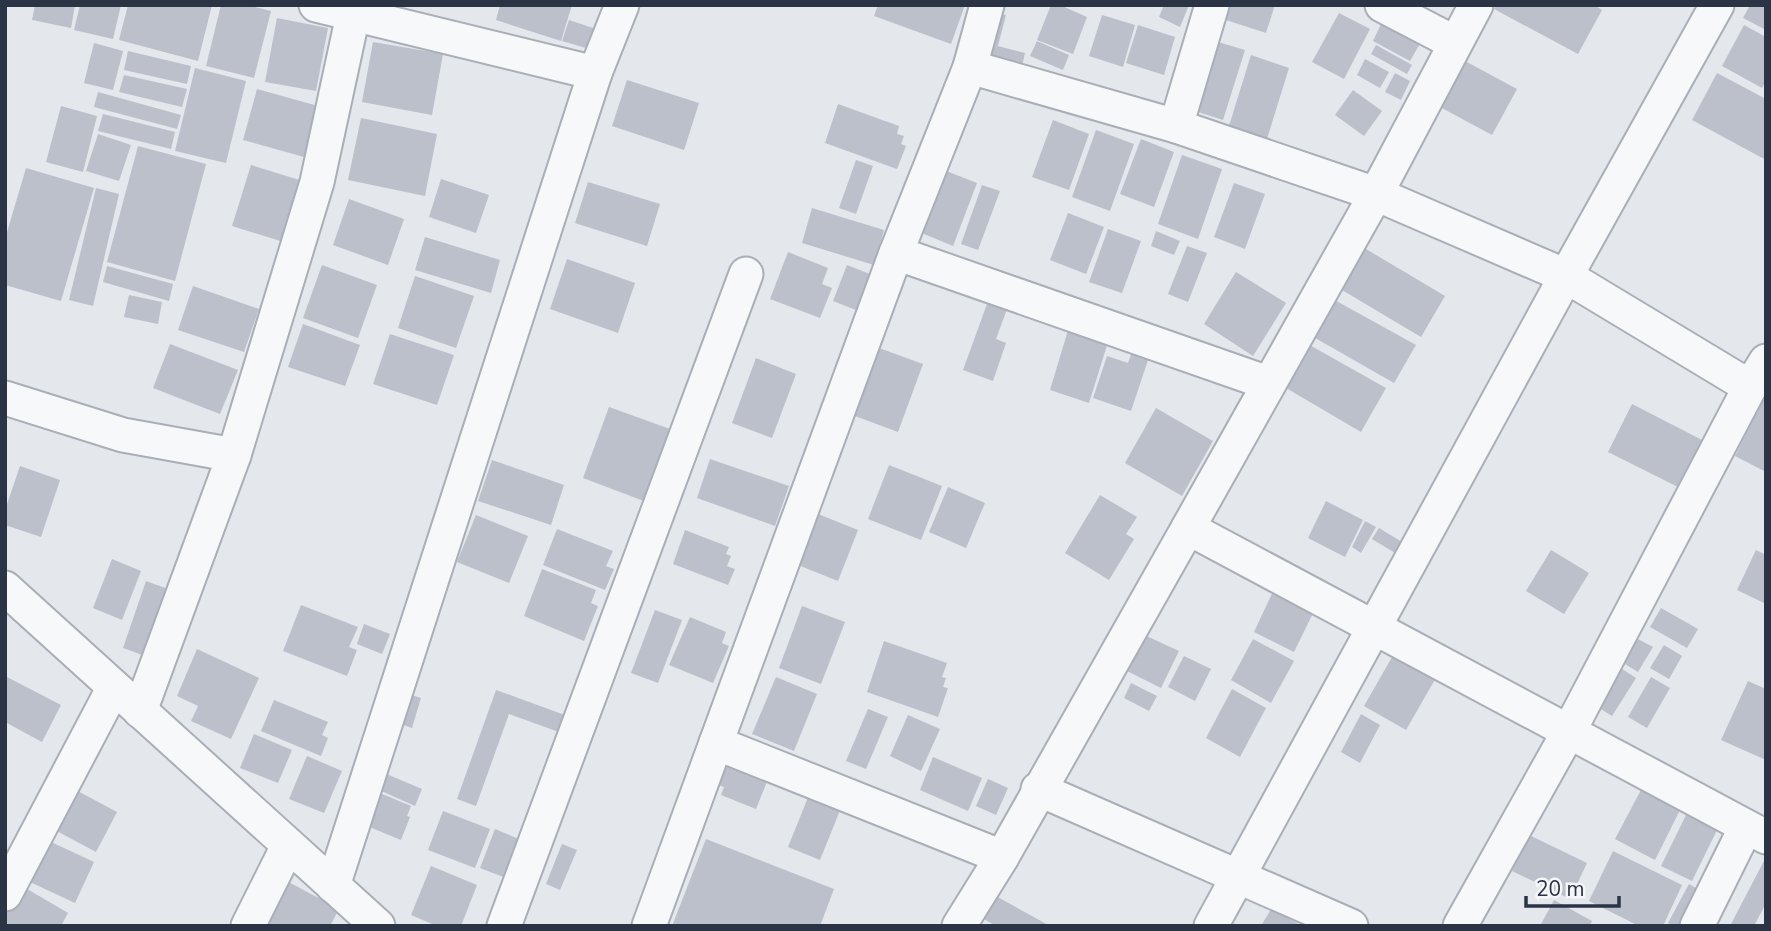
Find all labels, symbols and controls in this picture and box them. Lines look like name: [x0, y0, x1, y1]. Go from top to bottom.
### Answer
scale bar: [1526, 864, 1619, 908]
text: 20 m: [1536, 875, 1585, 903]

